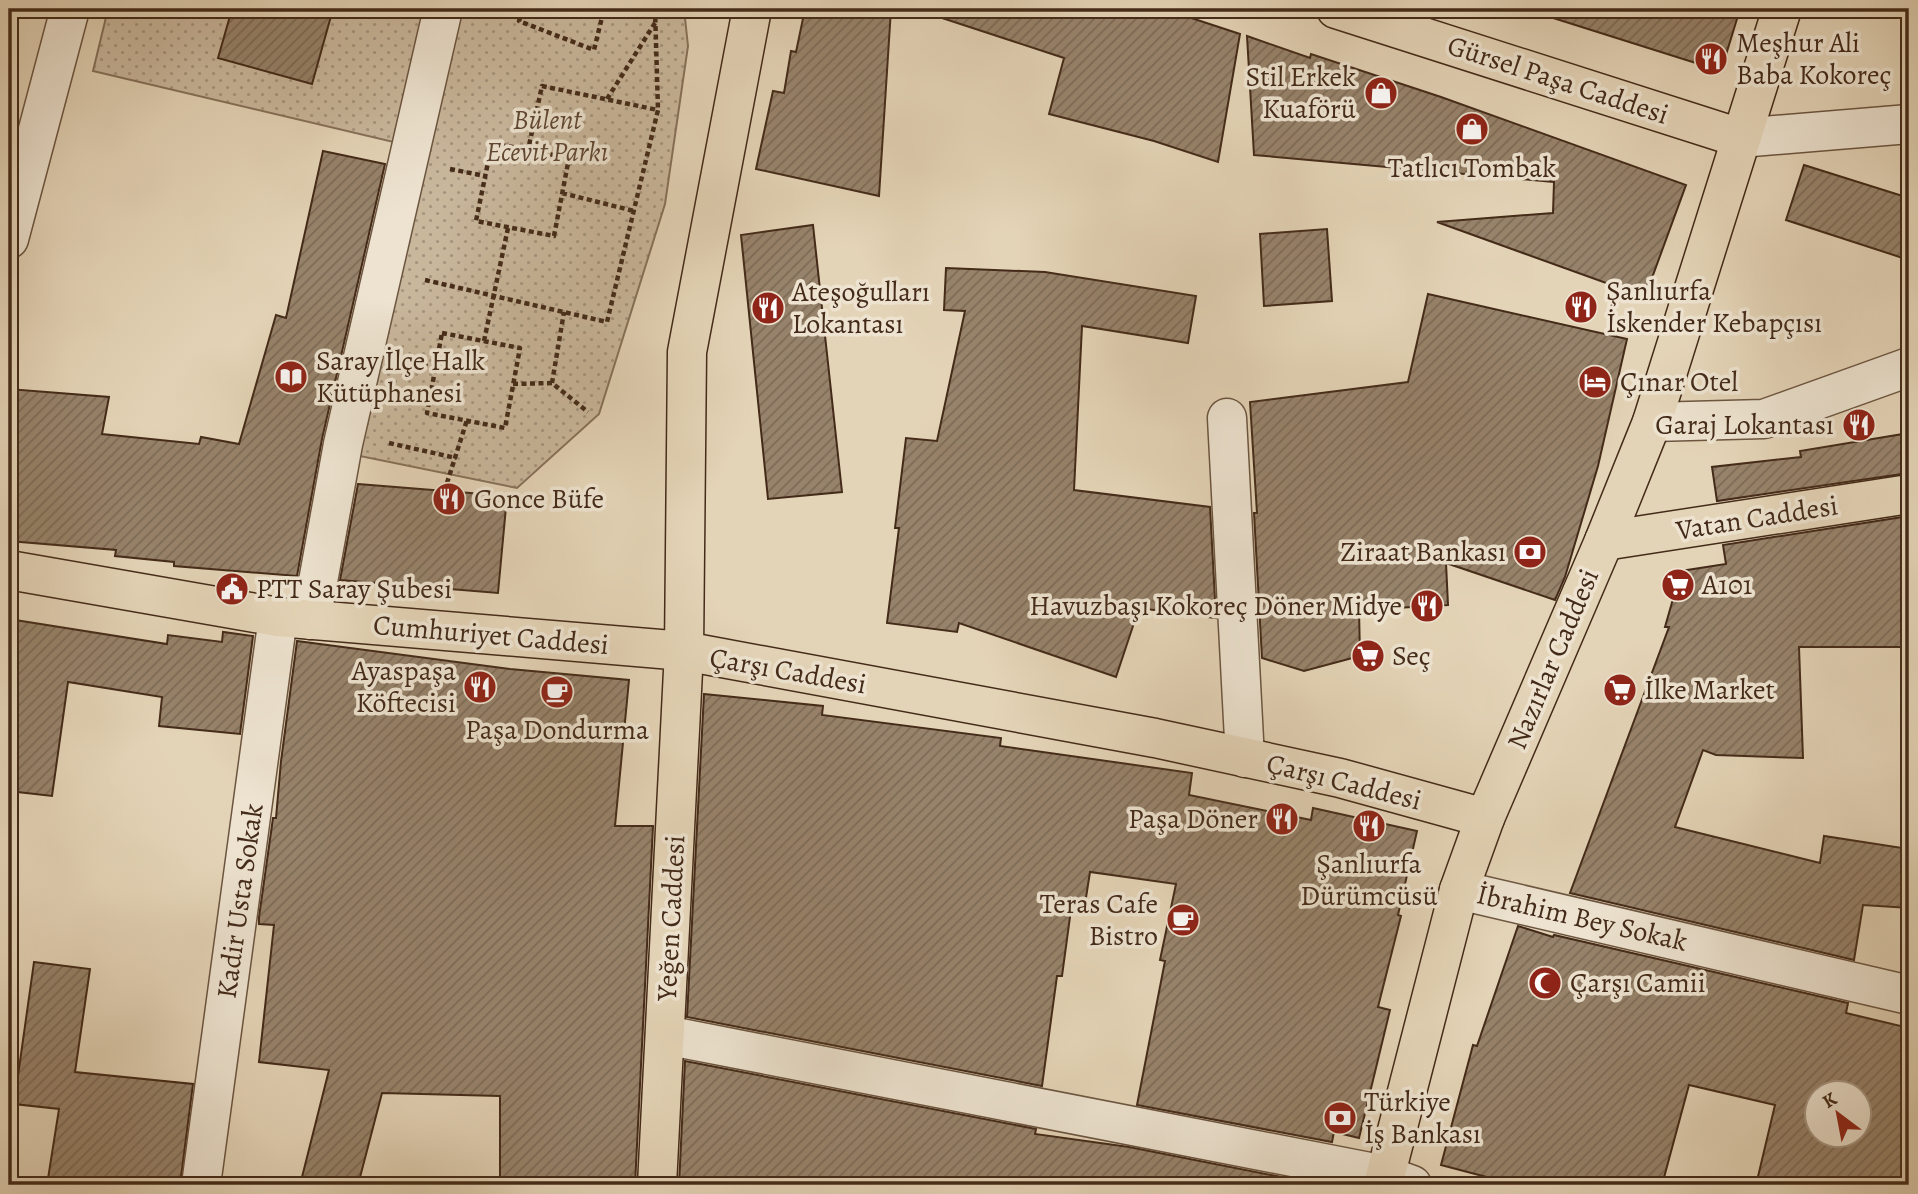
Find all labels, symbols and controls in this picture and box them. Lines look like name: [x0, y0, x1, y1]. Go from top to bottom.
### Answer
place label: Meşhur Ali Baba Kokoreç: [1736, 24, 1891, 94]
street label: Gürsel Paşa Caddesi: [1443, 26, 1673, 134]
restaurant icon: Meşhur Ali Baba Kokoreç: [1692, 40, 1730, 78]
place label: Stil Erkek Kuaförü: [1245, 58, 1357, 128]
shop icon: Stil Erkek Kuaförü: [1362, 74, 1400, 112]
park label: Bülent Ecevit Parkı: [486, 101, 608, 171]
shop icon: Tatlıcı Tombak: [1453, 110, 1491, 148]
place label: Tatlıcı Tombak: [1388, 149, 1556, 187]
place label: Şanlıurfa İskender Kebapçısı: [1606, 272, 1822, 342]
place label: Ateşoğulları Lokantası: [791, 273, 930, 343]
restaurant icon: Şanlıurfa İskender Kebapçısı: [1562, 288, 1600, 326]
restaurant icon: Ateşoğulları Lokantası: [749, 289, 787, 327]
place label: Saray İlçe Halk Kütüphanesi: [316, 342, 485, 412]
library icon: Saray İlçe Halk Kütüphanesi: [272, 358, 310, 396]
hotel icon: Çınar Otel: [1576, 363, 1614, 401]
place label: Çınar Otel: [1620, 363, 1738, 401]
place label: Garaj Lokantası: [1655, 406, 1834, 444]
restaurant icon: Garaj Lokantası: [1840, 406, 1878, 444]
restaurant icon: Gonce Büfe: [430, 480, 468, 518]
place label: Gonce Büfe: [474, 480, 604, 518]
street label: Vatan Caddesi: [1672, 486, 1841, 550]
place label: Ziraat Bankası: [1340, 533, 1506, 571]
bank icon: Ziraat Bankası: [1511, 533, 1549, 571]
street label: Nazırlar Caddesi: [1498, 563, 1608, 755]
supermarket icon: A101: [1659, 566, 1697, 604]
place label: A101: [1701, 566, 1752, 604]
public building icon: PTT Saray Şubesi: [213, 570, 251, 608]
place label: PTT Saray Şubesi: [256, 570, 452, 608]
place label: Havuzbaşı Kokoreç Döner Midye: [1029, 587, 1402, 625]
restaurant icon: Havuzbaşı Kokoreç Döner Midye: [1408, 587, 1446, 625]
street label: Cumhuriyet Caddesi: [372, 606, 610, 664]
supermarket icon: Seç: [1349, 637, 1387, 675]
place label: Seç: [1392, 637, 1431, 675]
street label: Çarşı Caddesi: [707, 639, 869, 703]
place label: Ayaspaşa Köftecisi: [351, 652, 456, 722]
restaurant icon: Ayaspaşa Köftecisi: [461, 668, 499, 706]
supermarket icon: İlke Market: [1601, 671, 1639, 709]
place label: İlke Market: [1644, 671, 1775, 709]
cafe icon: Paşa Dondurma: [538, 673, 576, 711]
place label: Paşa Dondurma: [465, 711, 649, 749]
street label: Çarşı Caddesi: [1263, 744, 1425, 820]
place label: Paşa Döner: [1128, 800, 1258, 838]
restaurant icon: Paşa Döner: [1263, 800, 1301, 838]
street label: Kadir Usta Sokak: [208, 801, 272, 1001]
restaurant icon: Şanlıurfa Dürümcüsü: [1350, 807, 1388, 845]
street label: Yeğen Caddesi: [648, 834, 694, 1003]
place label: Şanlıurfa Dürümcüsü: [1300, 845, 1439, 915]
street label: İbrahim Bey Sokak: [1473, 875, 1691, 961]
place label: Teras Cafe Bistro: [1040, 885, 1158, 955]
cafe icon: Teras Cafe Bistro: [1164, 901, 1202, 939]
mosque icon: Çarşı Camii: [1526, 964, 1564, 1002]
place label: Çarşı Camii: [1570, 964, 1706, 1002]
north arrow: [1802, 1078, 1872, 1148]
place label: Türkiye İş Bankası: [1364, 1083, 1481, 1153]
text: K: [1817, 1086, 1842, 1115]
bank icon: Türkiye İş Bankası: [1321, 1099, 1359, 1137]

